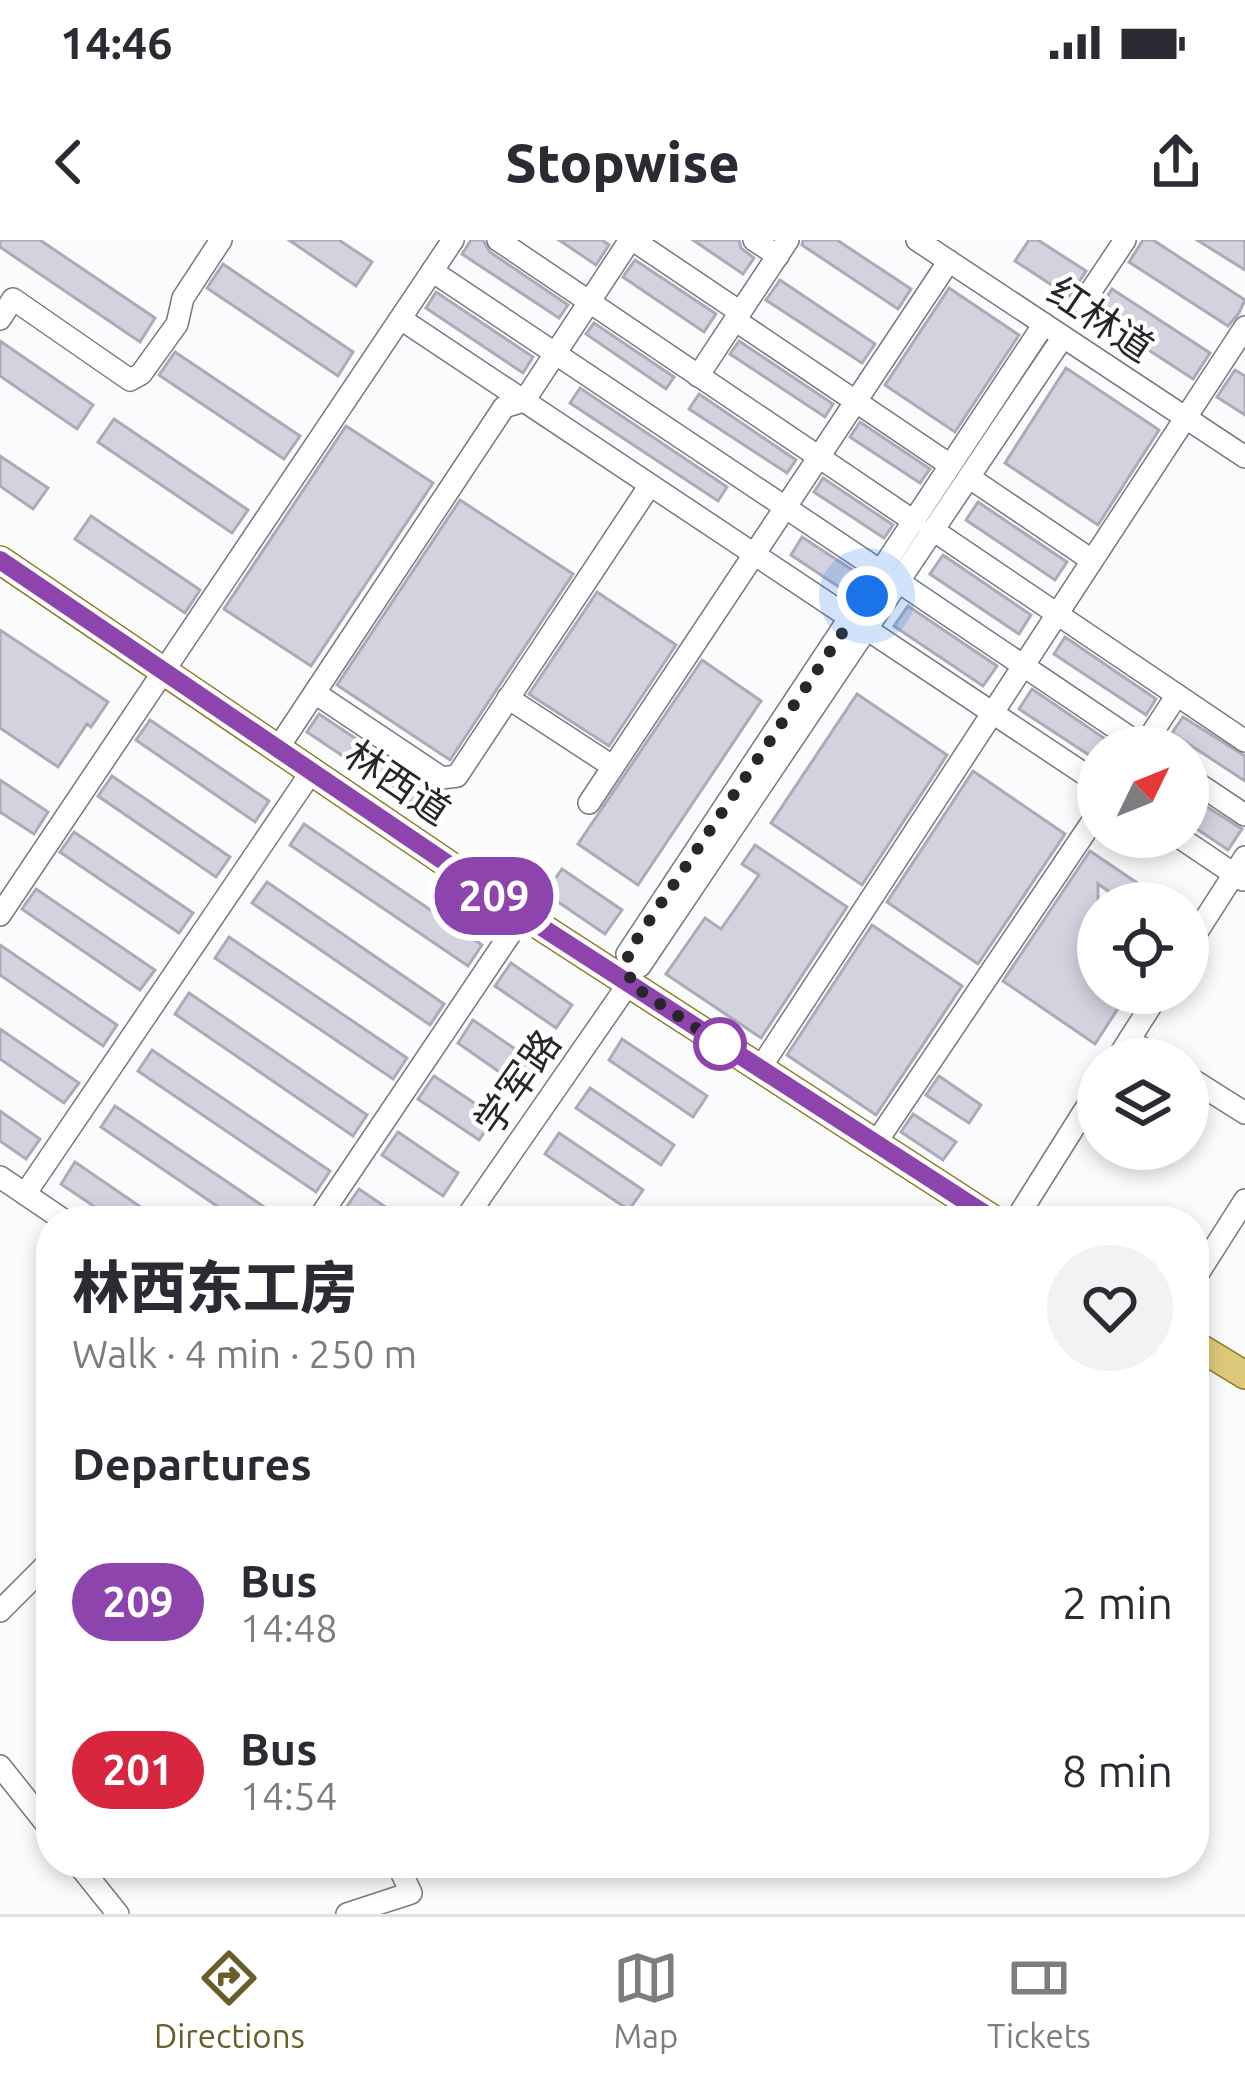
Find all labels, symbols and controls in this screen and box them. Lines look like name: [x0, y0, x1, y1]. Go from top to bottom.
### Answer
text: 14:46: [60, 17, 173, 68]
icon: back: [36, 129, 102, 195]
icon: share: [1143, 129, 1209, 195]
text: Stopwise: [505, 132, 740, 192]
street label: 红林道: [1040, 268, 1162, 370]
your location: [837, 566, 897, 626]
north arrow: [1077, 726, 1209, 858]
map controls: [1077, 726, 1209, 1170]
street label: 林西道: [337, 731, 459, 833]
line badge: 209: [425, 857, 563, 935]
text: 209: [458, 872, 530, 919]
button: locate: [1077, 882, 1209, 1014]
unlabelled marker: [695, 1019, 745, 1069]
street label: 学军路: [466, 1022, 568, 1142]
button: layers: [1077, 1038, 1209, 1170]
button: heart: [1047, 1245, 1173, 1371]
text: 林西东工房: [72, 1255, 357, 1319]
text: Walk · 4 min · 250 m: [72, 1332, 417, 1375]
text: Departures: [72, 1438, 312, 1489]
text: Bus: [240, 1555, 317, 1606]
text: 2 min: [1062, 1577, 1173, 1628]
text: 209: [102, 1578, 174, 1625]
text: 14:48: [240, 1606, 338, 1649]
text: Bus: [240, 1723, 317, 1774]
text: 8 min: [1062, 1745, 1173, 1796]
text: 201: [102, 1746, 174, 1793]
text: 14:54: [240, 1774, 338, 1817]
tab: Directions: [154, 1945, 305, 2054]
tab: Map: [613, 1945, 679, 2054]
tab: Tickets: [987, 1945, 1091, 2054]

